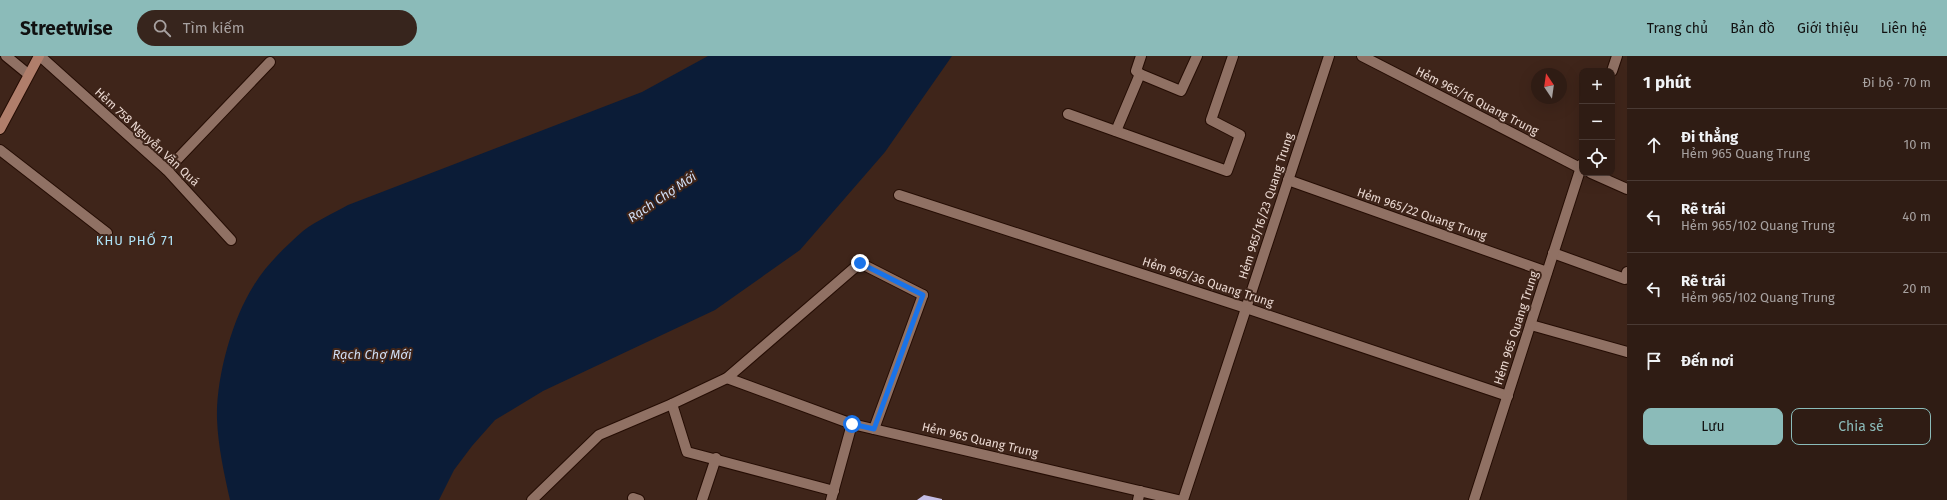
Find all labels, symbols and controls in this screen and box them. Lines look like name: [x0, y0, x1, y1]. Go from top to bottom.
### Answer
search box: [137, 10, 417, 46]
text: Streetwise: [20, 17, 113, 40]
icon: search: [151, 17, 173, 39]
text: Tìm kiếm: [183, 19, 245, 37]
text: Trang chủ: [1647, 20, 1708, 37]
text: Bản đồ: [1730, 20, 1775, 37]
text: Giới thiệu: [1797, 20, 1859, 37]
text: Liên hệ: [1881, 20, 1927, 37]
street label: Hẻm 965/16 Quang Trung: [1413, 64, 1541, 138]
north arrow: [1531, 68, 1567, 104]
map controls: [1579, 68, 1615, 176]
button: +: [1579, 68, 1615, 104]
text: 1 phút: [1643, 72, 1691, 93]
text: Đi bộ · 70 m: [1863, 75, 1931, 90]
street label: Hẻm 758 Nguyễn Văn Quá: [92, 84, 203, 189]
button: −: [1579, 104, 1615, 140]
text: Đi thẳng: [1681, 128, 1738, 146]
street label: Hẻm 965/16/23 Quang Trung: [1236, 130, 1297, 281]
icon: ahead: [1643, 134, 1665, 156]
text: 10 m: [1904, 137, 1931, 152]
button: locate: [1579, 140, 1615, 176]
text: Hẻm 965 Quang Trung: [1681, 146, 1810, 161]
water label: Rạch Chợ Mới: [625, 168, 699, 225]
street label: Hẻm 965/22 Quang Trung: [1355, 185, 1489, 243]
text: Rẽ trái: [1681, 200, 1726, 218]
icon: left: [1643, 206, 1665, 228]
text: 40 m: [1902, 209, 1931, 224]
text: Hẻm 965/102 Quang Trung: [1681, 218, 1835, 233]
district label: KHU PHỐ 71: [96, 231, 174, 248]
route end: [851, 254, 869, 272]
street label: Hẻm 965/36 Quang Trung: [1141, 254, 1276, 310]
street label: Hẻm 965 Quang Trung: [1491, 269, 1541, 387]
text: Rẽ trái: [1681, 272, 1726, 290]
icon: left: [1643, 278, 1665, 300]
text: 20 m: [1903, 281, 1931, 296]
text: Hẻm 965/102 Quang Trung: [1681, 290, 1835, 305]
water label: Rạch Chợ Mới: [332, 347, 412, 362]
icon: arrive: [1643, 350, 1665, 372]
text: Đến nơi: [1681, 352, 1734, 370]
button: Lưu: [1643, 408, 1783, 445]
button: Chia sẻ: [1791, 408, 1931, 445]
route start: [843, 415, 861, 433]
street label: Hẻm 965 Quang Trung: [920, 420, 1040, 460]

